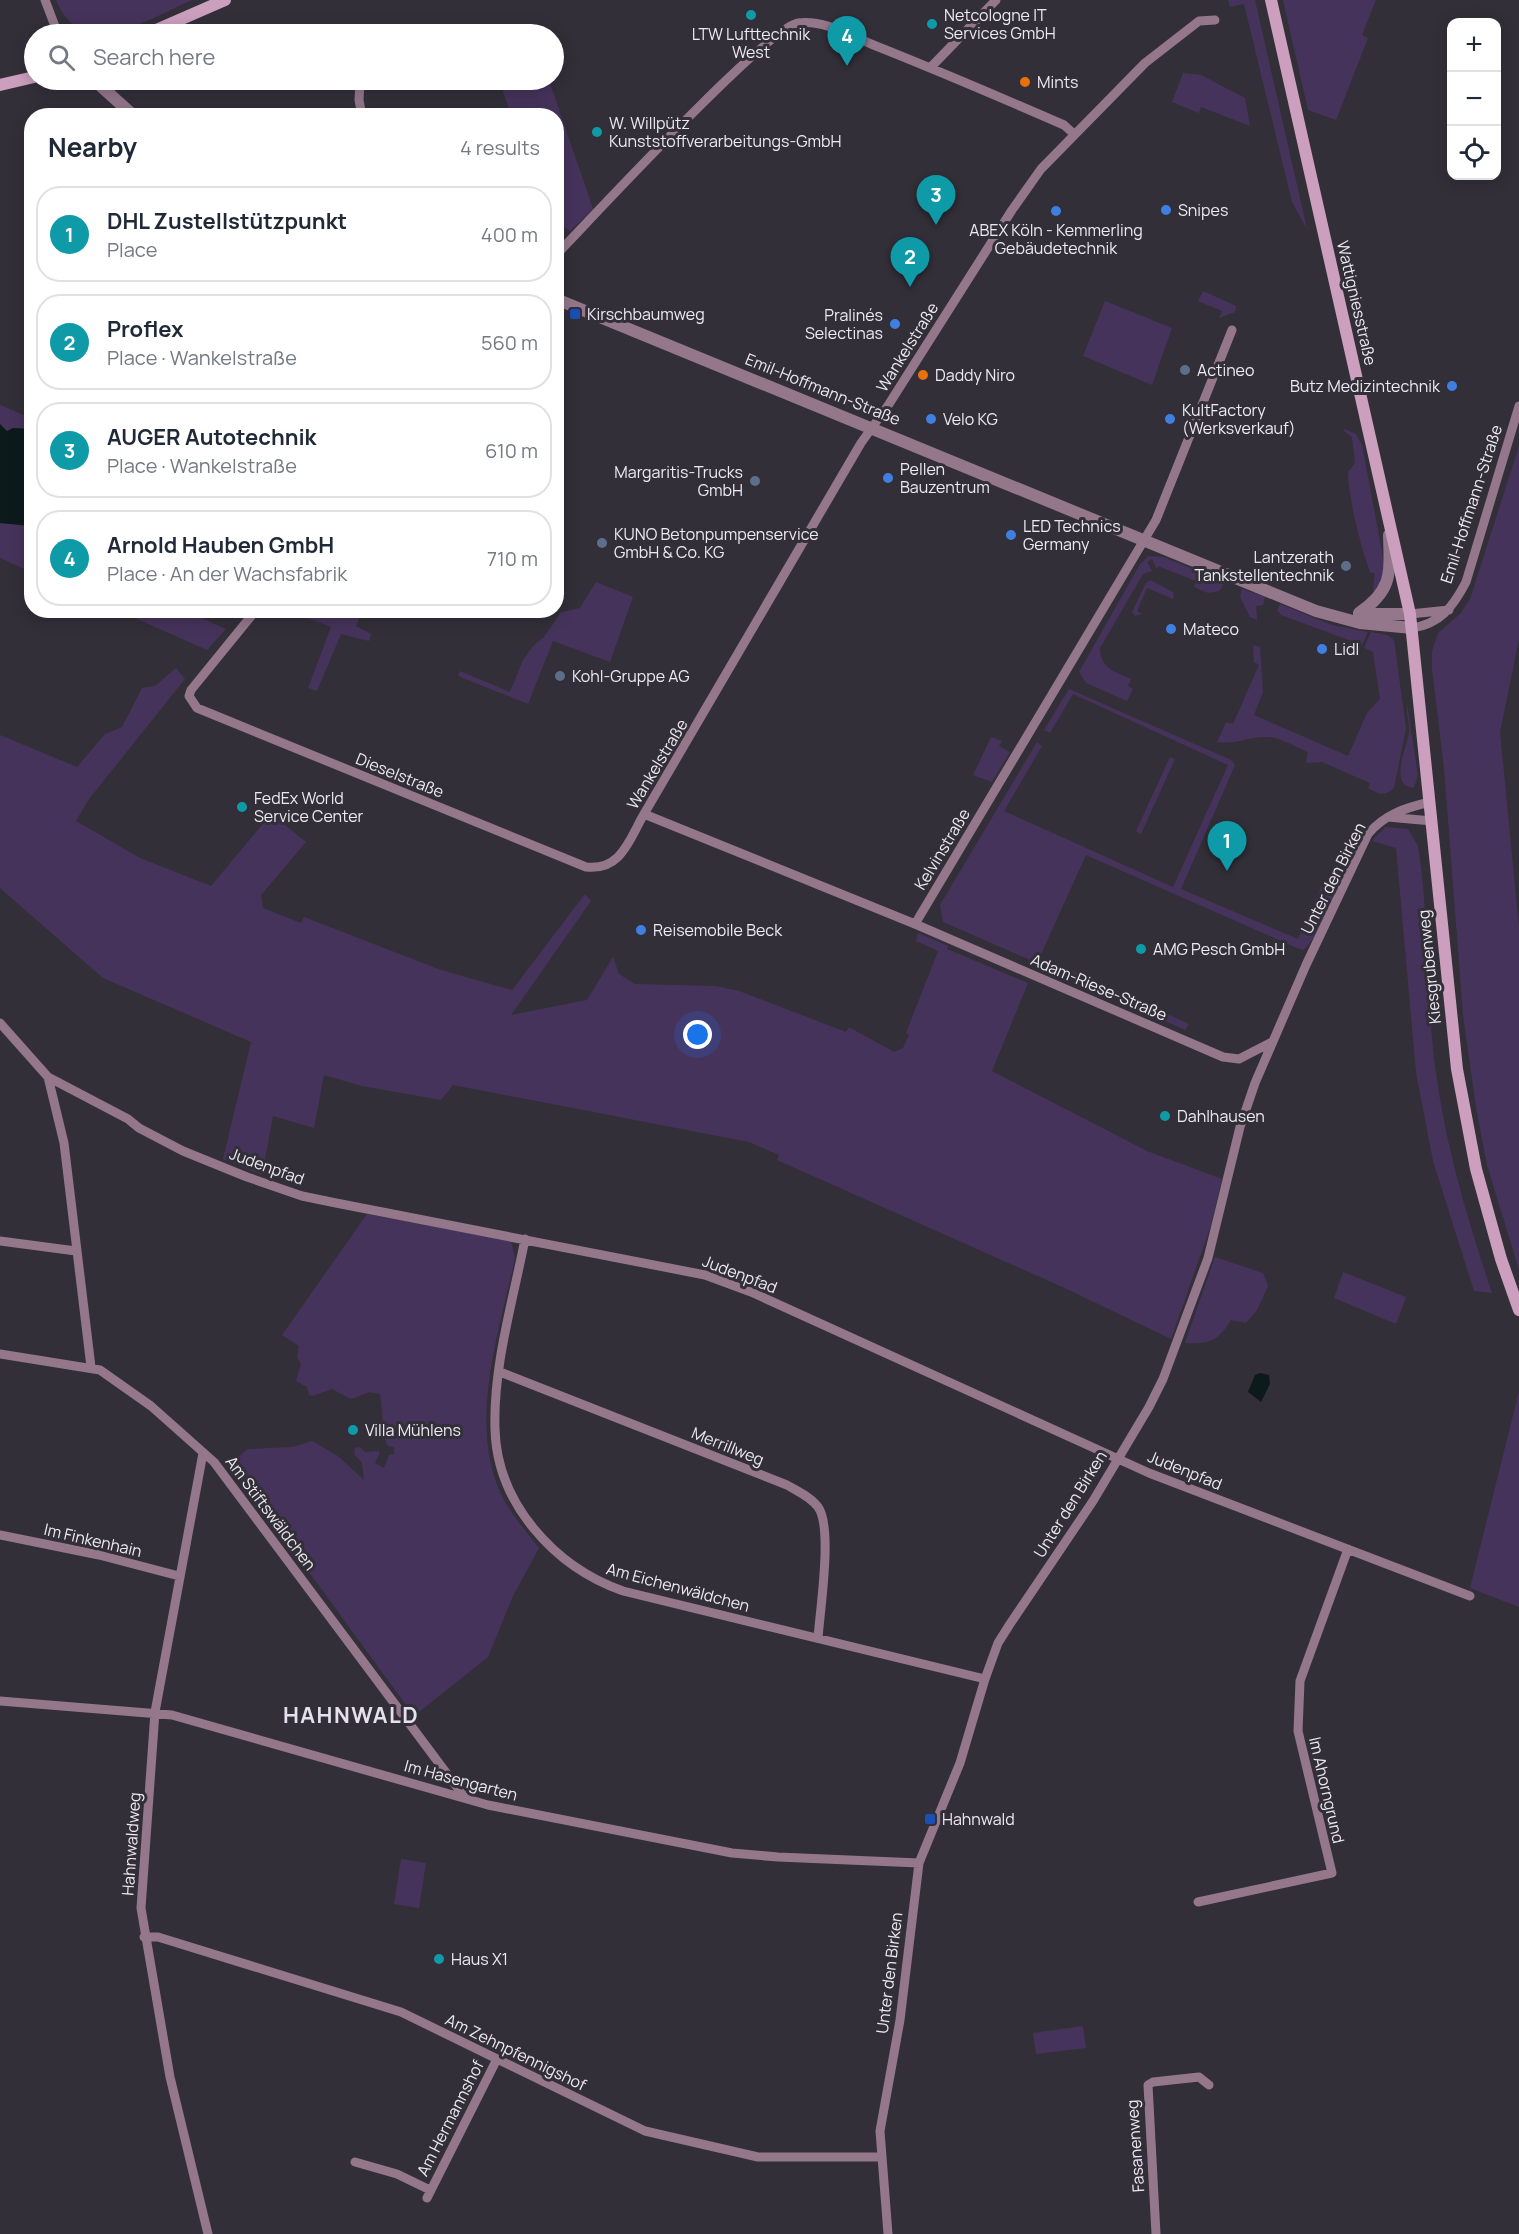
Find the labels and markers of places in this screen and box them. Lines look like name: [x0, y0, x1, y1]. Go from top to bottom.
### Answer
place label: Netcologne IT Services GmbH: [944, 4, 1056, 44]
marker: LTW Lufttechnik West: [744, 8, 758, 22]
pin: 4: [828, 16, 866, 66]
marker: Netcologne IT Services GmbH: [925, 17, 939, 31]
place label: LTW Lufttechnik West: [692, 23, 811, 63]
place label: Mints: [1037, 71, 1079, 93]
marker: Mints: [1018, 75, 1032, 89]
place label: W. Willpütz Kunststoffverarbeitungs-GmbH: [609, 112, 841, 152]
marker: W. Willpütz Kunststoffverarbeitungs-GmbH: [590, 125, 604, 139]
pin: 3: [916, 176, 956, 225]
place label: Snipes: [1178, 199, 1228, 221]
marker: Snipes: [1159, 203, 1173, 217]
marker: ABEX Köln - Kemmerling Gebäudetechnik: [1049, 204, 1063, 218]
place label: ABEX Köln - Kemmerling Gebäudetechnik: [969, 219, 1143, 259]
pin: 2: [890, 238, 930, 287]
place label: Kirschbaumweg: [587, 303, 705, 325]
place label: Pralinés Selectinas: [805, 304, 883, 344]
marker: Kirschbaumweg: [568, 307, 582, 321]
marker: Pralinés Selectinas: [888, 317, 902, 331]
place label: Actineo: [1197, 359, 1254, 381]
marker: Actineo: [1178, 363, 1192, 377]
place label: Daddy Niro: [935, 364, 1015, 386]
marker: Daddy Niro: [916, 368, 930, 382]
place label: Butz Medizintechnik: [1290, 375, 1441, 397]
marker: Butz Medizintechnik: [1445, 379, 1459, 393]
place label: KultFactory (Werksverkauf): [1182, 399, 1296, 439]
place label: Velo KG: [943, 408, 998, 430]
marker: Velo KG: [924, 412, 938, 426]
marker: KultFactory (Werksverkauf): [1163, 412, 1177, 426]
place label: Pellen Bauzentrum: [900, 458, 990, 498]
place label: Margaritis-Trucks GmbH: [614, 461, 743, 501]
marker: Pellen Bauzentrum: [881, 471, 895, 485]
marker: Margaritis-Trucks GmbH: [748, 474, 762, 488]
place label: LED Technics Germany: [1023, 515, 1121, 555]
place label: KUNO Betonpumpenservice GmbH & Co. KG: [614, 523, 819, 563]
marker: LED Technics Germany: [1004, 528, 1018, 542]
marker: KUNO Betonpumpenservice GmbH & Co. KG: [595, 536, 609, 550]
place label: Lantzerath Tankstellentechnik: [1195, 546, 1335, 586]
marker: Lantzerath Tankstellentechnik: [1339, 559, 1353, 573]
place label: Mateco: [1183, 618, 1239, 640]
marker: Mateco: [1164, 622, 1178, 636]
place label: Lidl: [1334, 638, 1359, 660]
marker: Lidl: [1315, 642, 1329, 656]
place label: Kohl-Gruppe AG: [572, 665, 689, 687]
marker: Kohl-Gruppe AG: [553, 669, 567, 683]
place label: FedEx World Service Center: [254, 787, 364, 827]
marker: FedEx World Service Center: [235, 800, 249, 814]
pin: 1: [1208, 822, 1246, 871]
place label: Reisemobile Beck: [653, 919, 783, 941]
marker: Reisemobile Beck: [634, 923, 648, 937]
place label: AMG Pesch GmbH: [1153, 938, 1285, 960]
marker: AMG Pesch GmbH: [1134, 942, 1148, 956]
place label: Dahlhausen: [1177, 1105, 1265, 1127]
marker: Dahlhausen: [1158, 1109, 1172, 1123]
place label: Villa Mühlens: [365, 1419, 461, 1441]
marker: Villa Mühlens: [346, 1423, 360, 1437]
place label: Hahnwald: [942, 1808, 1015, 1830]
marker: Hahnwald: [923, 1812, 937, 1826]
place label: Haus X1: [451, 1948, 508, 1970]
marker: Haus X1: [432, 1952, 446, 1966]

